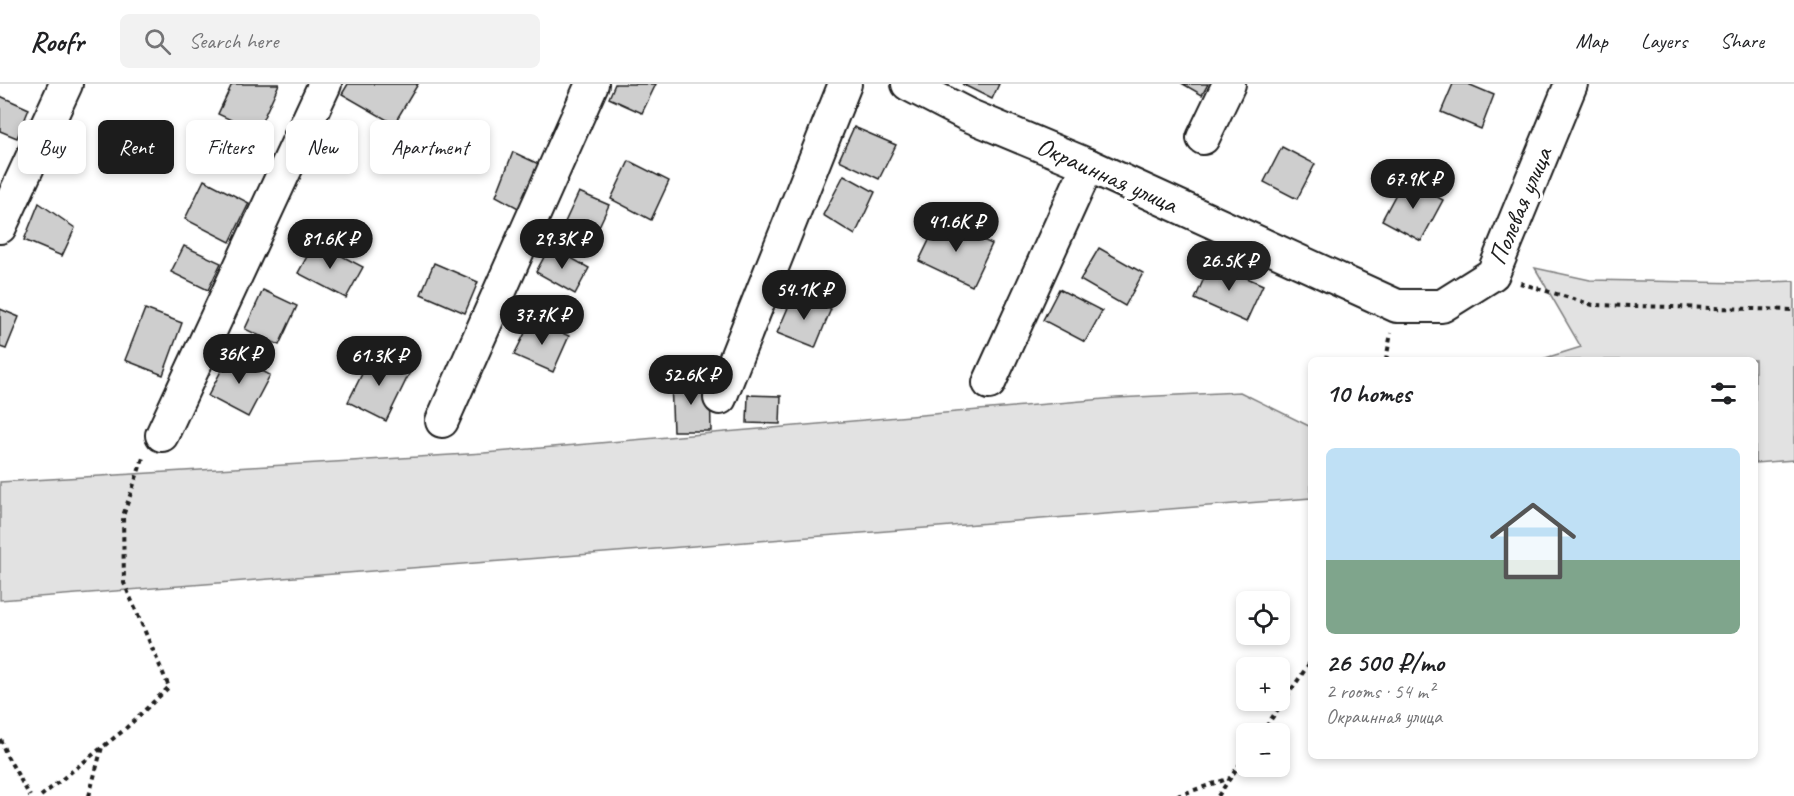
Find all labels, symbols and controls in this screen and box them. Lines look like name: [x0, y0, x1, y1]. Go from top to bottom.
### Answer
search box: [120, 14, 540, 68]
text: Roofr: [30, 24, 84, 59]
icon: search: [141, 25, 174, 58]
text: Search here: [189, 27, 278, 55]
text: Map: [1575, 28, 1608, 54]
text: Layers: [1641, 28, 1687, 54]
text: Share: [1720, 28, 1764, 54]
chip: Buy: [18, 120, 86, 174]
chip: Rent: [98, 120, 174, 174]
chip: Filters: [186, 120, 274, 174]
chip: New: [286, 120, 358, 174]
chip: Apartment: [370, 120, 490, 174]
street label: Окраинная улица: [1031, 129, 1184, 221]
street label: Полевая улица: [1480, 141, 1560, 270]
pin: 67.9K ₽: [1358, 159, 1468, 210]
text: 67.9K ₽: [1385, 166, 1441, 191]
pin: 41.6K ₽: [901, 202, 1011, 253]
text: 41.6K ₽: [928, 209, 984, 234]
pin: 81.6K ₽: [275, 219, 385, 270]
pin: 29.3K ₽: [507, 219, 617, 270]
text: 81.6K ₽: [302, 226, 358, 251]
text: 29.3K ₽: [534, 226, 590, 251]
pin: 26.5K ₽: [1174, 241, 1284, 292]
text: 26.5K ₽: [1201, 248, 1257, 273]
pin: 54.1K ₽: [749, 270, 859, 321]
text: 54.1K ₽: [776, 277, 832, 302]
pin: 37.7K ₽: [487, 295, 597, 346]
text: 37.7K ₽: [514, 302, 570, 327]
pin: 36K ₽: [197, 334, 281, 385]
pin: 61.3K ₽: [324, 336, 434, 387]
text: 36K ₽: [217, 341, 261, 366]
text: 61.3K ₽: [351, 343, 407, 368]
pin: 52.6K ₽: [636, 355, 746, 406]
text: 52.6K ₽: [663, 362, 719, 387]
text: 10 homes: [1326, 377, 1411, 410]
icon: filters: [1707, 377, 1740, 410]
icon: home: [1479, 487, 1587, 595]
map controls: [1236, 591, 1290, 777]
button: locate: [1236, 591, 1290, 645]
text: 26 500 ₽/mo: [1326, 646, 1444, 679]
button: +: [1236, 657, 1290, 711]
text: 2 rooms · 54 m²: [1326, 679, 1434, 704]
text: Окраинная улица: [1326, 704, 1442, 729]
button: −: [1236, 723, 1290, 777]

